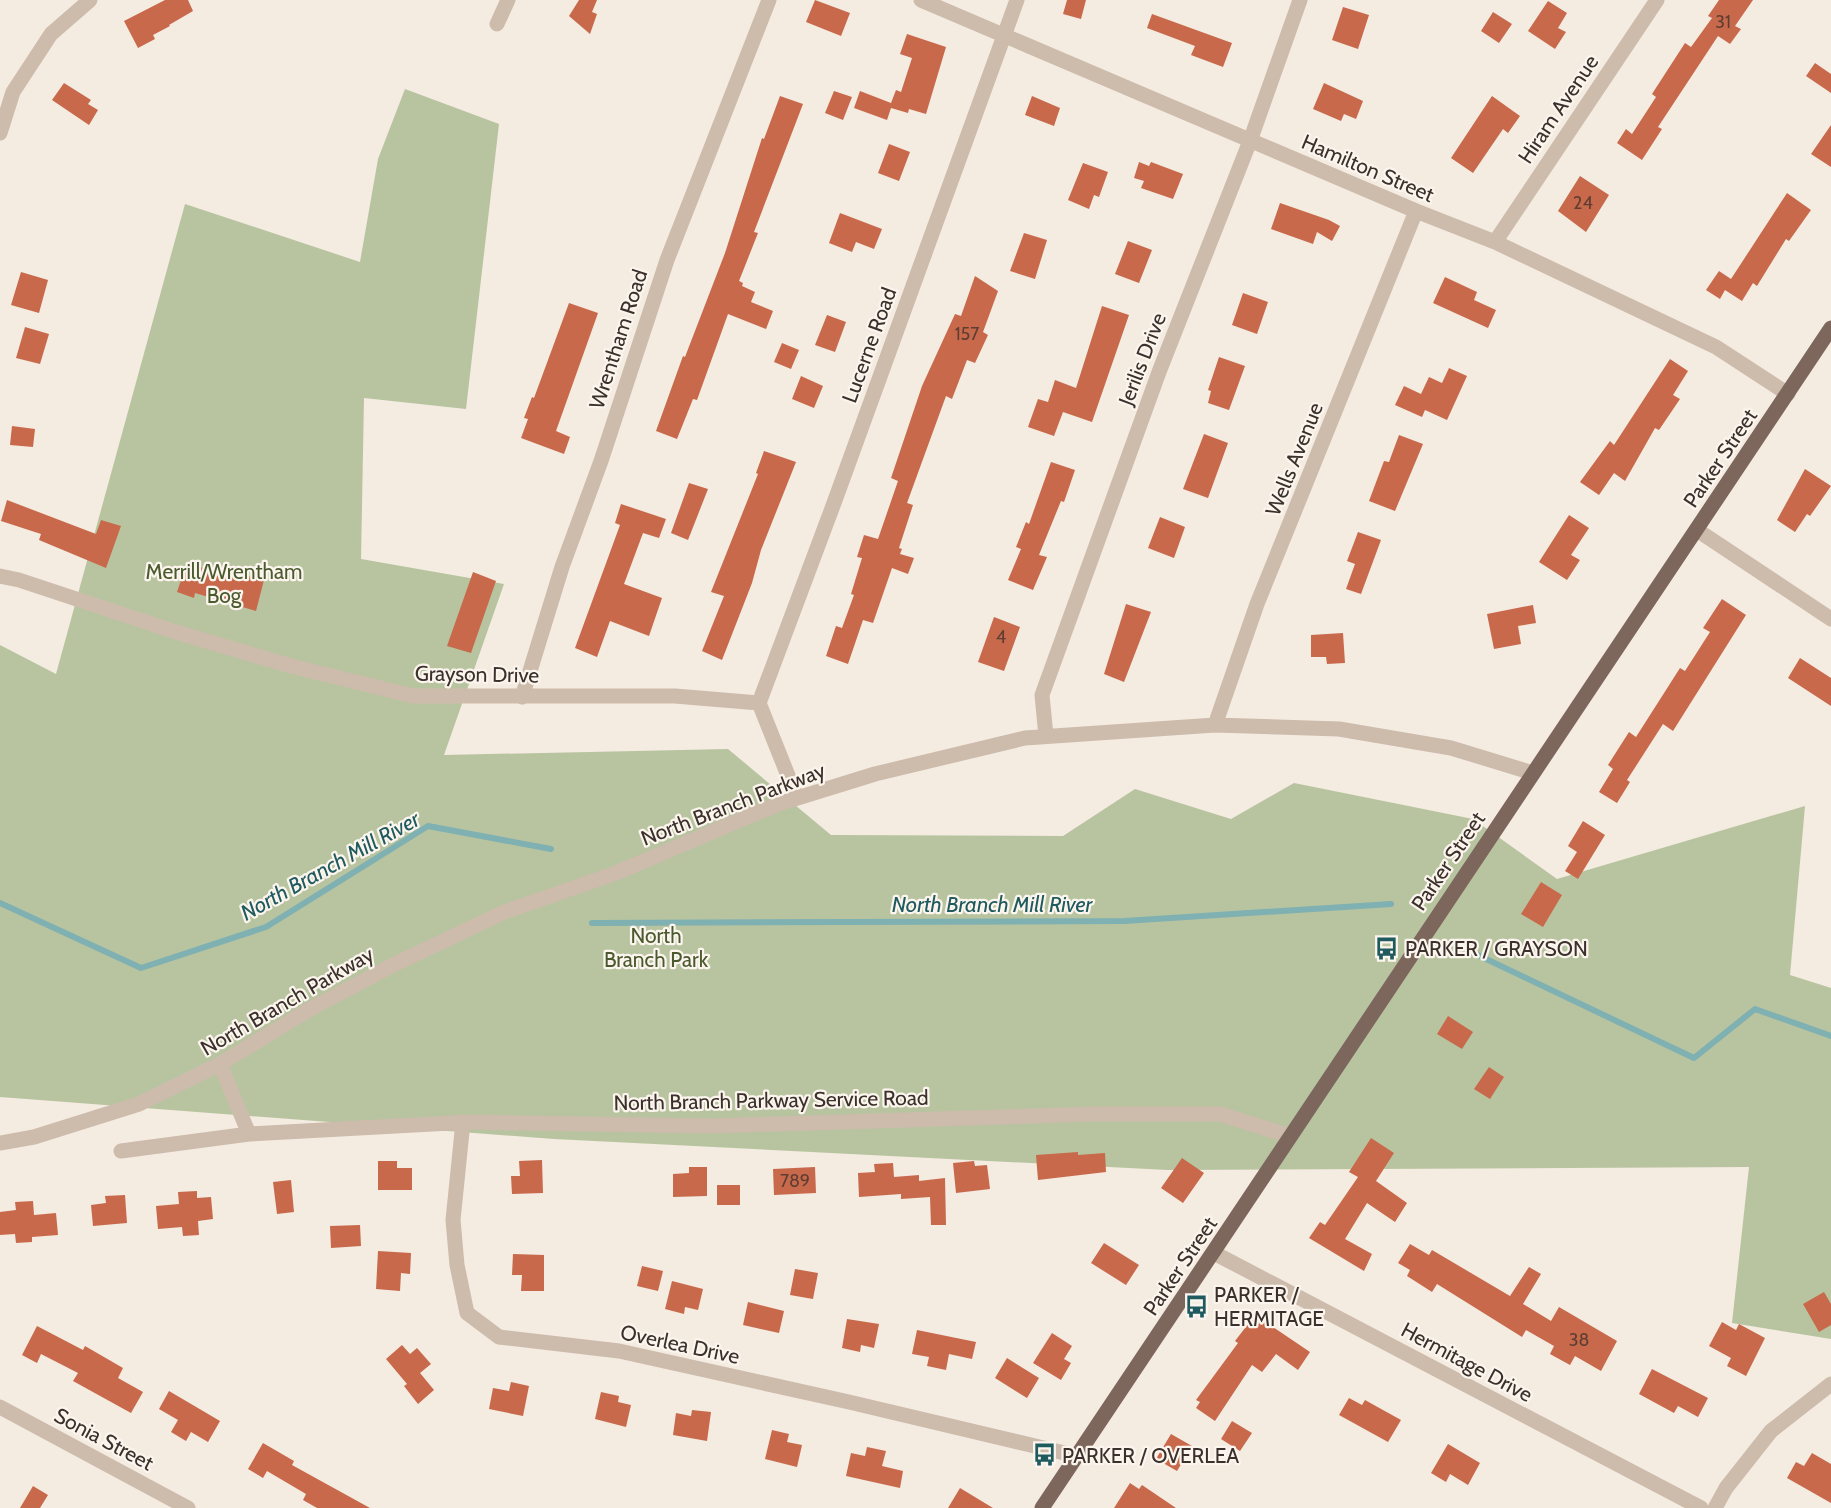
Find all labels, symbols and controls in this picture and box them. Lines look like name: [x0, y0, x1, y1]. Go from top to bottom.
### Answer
house number: 31: [1715, 11, 1731, 33]
street label: Hiram Avenue: [1513, 50, 1604, 168]
street label: Hamilton Street: [1298, 129, 1438, 207]
house number: 24: [1573, 192, 1593, 214]
street label: Wrentham Road: [584, 266, 652, 412]
street label: Lucerne Road: [837, 284, 901, 406]
street label: Jerilis Drive: [1113, 309, 1171, 410]
house number: 157: [955, 323, 979, 345]
street label: Wells Avenue: [1260, 399, 1328, 519]
street label: Parker Street: [1678, 404, 1762, 512]
park label: Merrill/Wrentham Bog: [146, 559, 302, 608]
house number: 4: [996, 626, 1006, 648]
street label: Grayson Drive: [415, 660, 540, 688]
street label: North Branch Parkway: [637, 757, 829, 851]
water label: North Branch Mill River: [236, 805, 425, 926]
street label: Parker Street: [1406, 807, 1490, 915]
water label: North Branch Mill River: [892, 891, 1094, 918]
park label: North Branch Park: [604, 923, 709, 972]
bus stop icon: PARKER / GRAYSON: [1374, 935, 1400, 961]
place label: PARKER / GRAYSON: [1405, 936, 1588, 961]
street label: North Branch Parkway: [196, 941, 378, 1061]
street label: North Branch Parkway Service Road: [613, 1085, 929, 1115]
house number: 789: [780, 1170, 810, 1192]
street label: Parker Street: [1138, 1212, 1222, 1320]
place label: PARKER / HERMITAGE: [1214, 1282, 1324, 1331]
bus stop icon: PARKER / HERMITAGE: [1183, 1293, 1209, 1319]
street label: Hermitage Drive: [1397, 1317, 1537, 1407]
street label: Overlea Drive: [618, 1319, 742, 1369]
house number: 38: [1569, 1329, 1589, 1351]
street label: Sonia Street: [50, 1402, 158, 1476]
bus stop icon: PARKER / OVERLEA: [1031, 1442, 1057, 1468]
place label: PARKER / OVERLEA: [1062, 1443, 1239, 1468]

